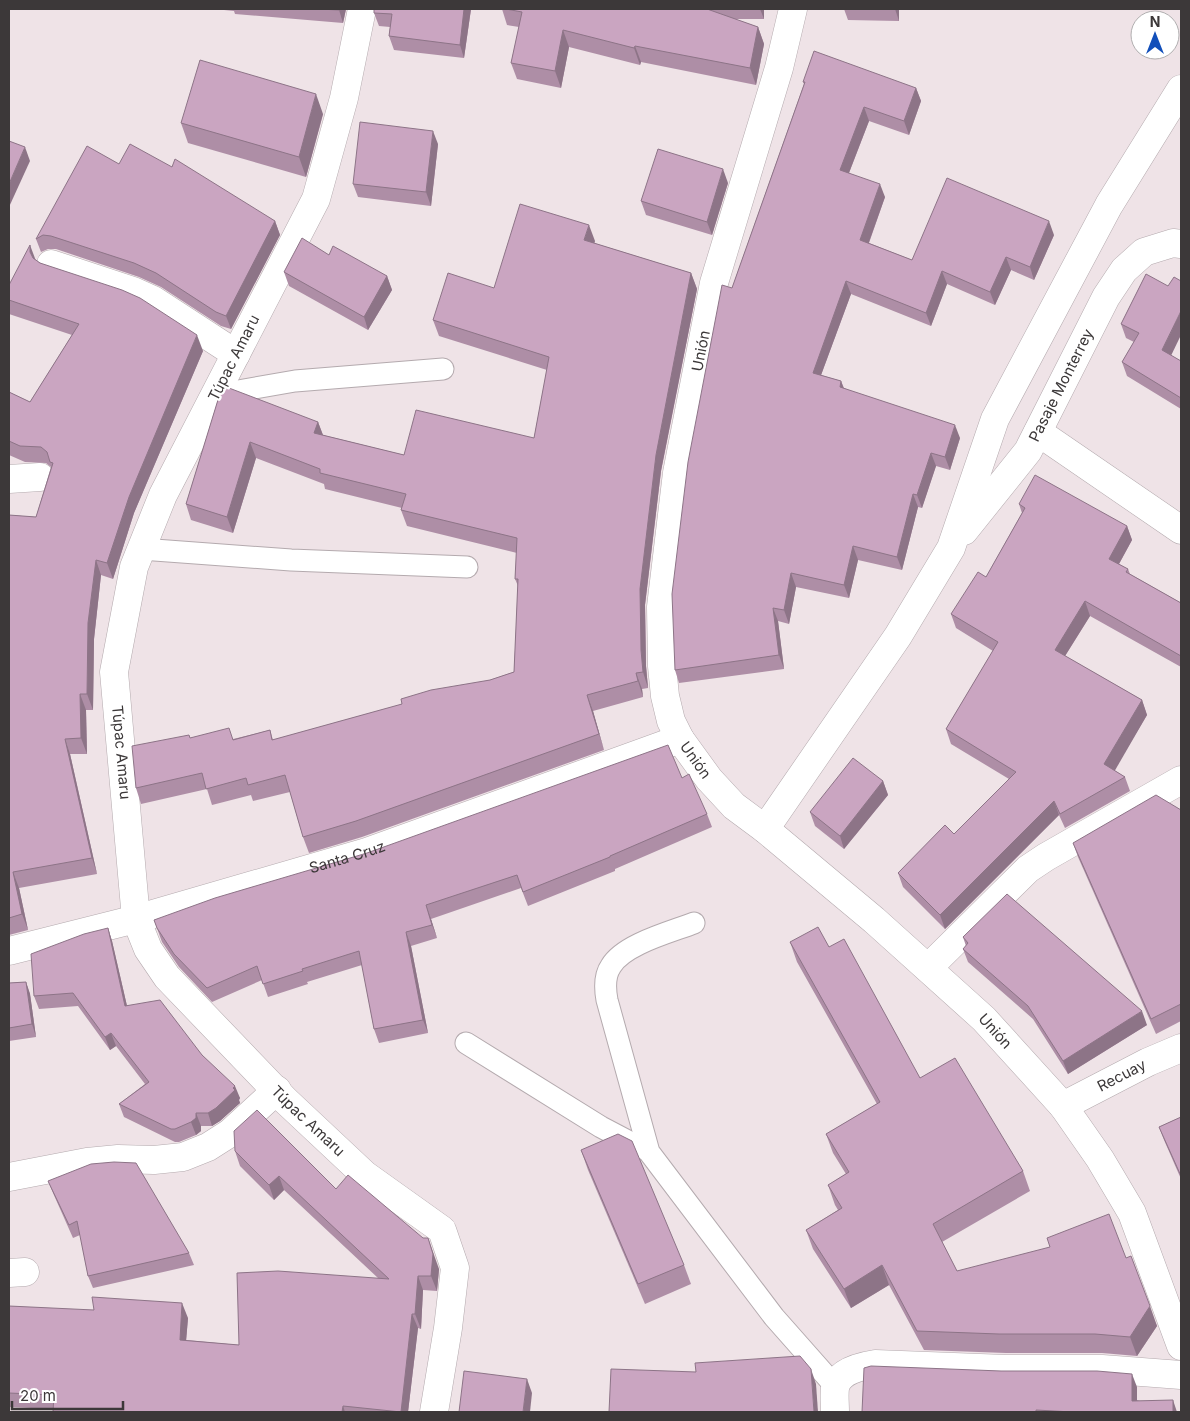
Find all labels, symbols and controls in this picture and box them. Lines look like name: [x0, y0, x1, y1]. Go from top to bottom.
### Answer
north arrow: [1130, 10, 1180, 60]
text: N: [1150, 13, 1160, 30]
street label: Túpac Amaru: [204, 311, 263, 404]
street label: Pasaje Monterrey: [1024, 325, 1098, 445]
street label: Unión: [687, 329, 714, 373]
street label: Túpac Amaru: [108, 704, 135, 800]
street label: Unión: [676, 738, 716, 782]
street label: Santa Cruz: [307, 836, 388, 877]
street label: Unión: [974, 1009, 1016, 1053]
street label: Recuay: [1094, 1055, 1149, 1096]
street label: Túpac Amaru: [267, 1081, 349, 1160]
scale bar: [12, 1378, 124, 1410]
text: 20 m: [20, 1386, 56, 1405]

